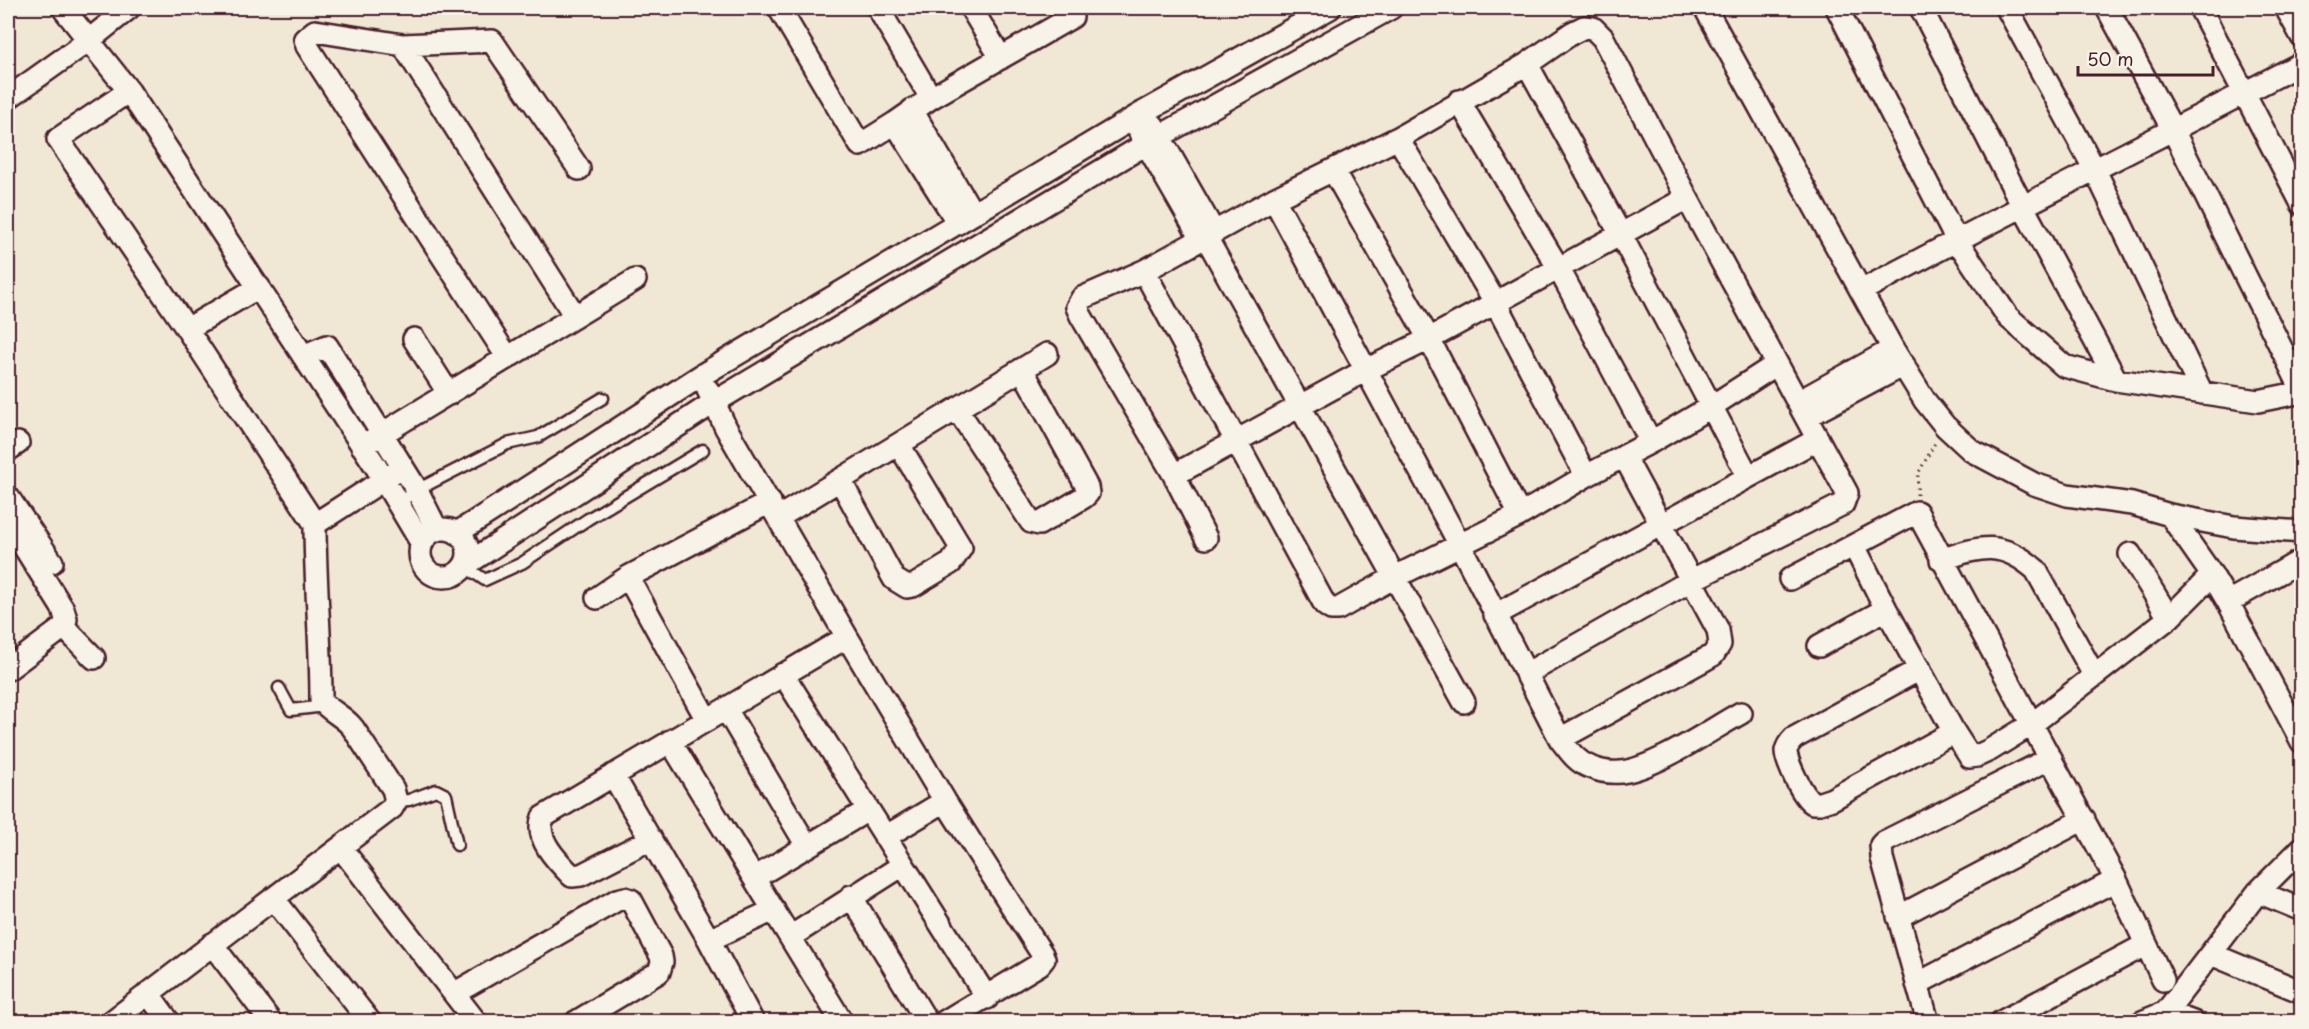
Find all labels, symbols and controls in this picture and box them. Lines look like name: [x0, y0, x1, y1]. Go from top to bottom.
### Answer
scale bar: [2078, 39, 2213, 77]
text: 50 m: [2087, 45, 2134, 72]

